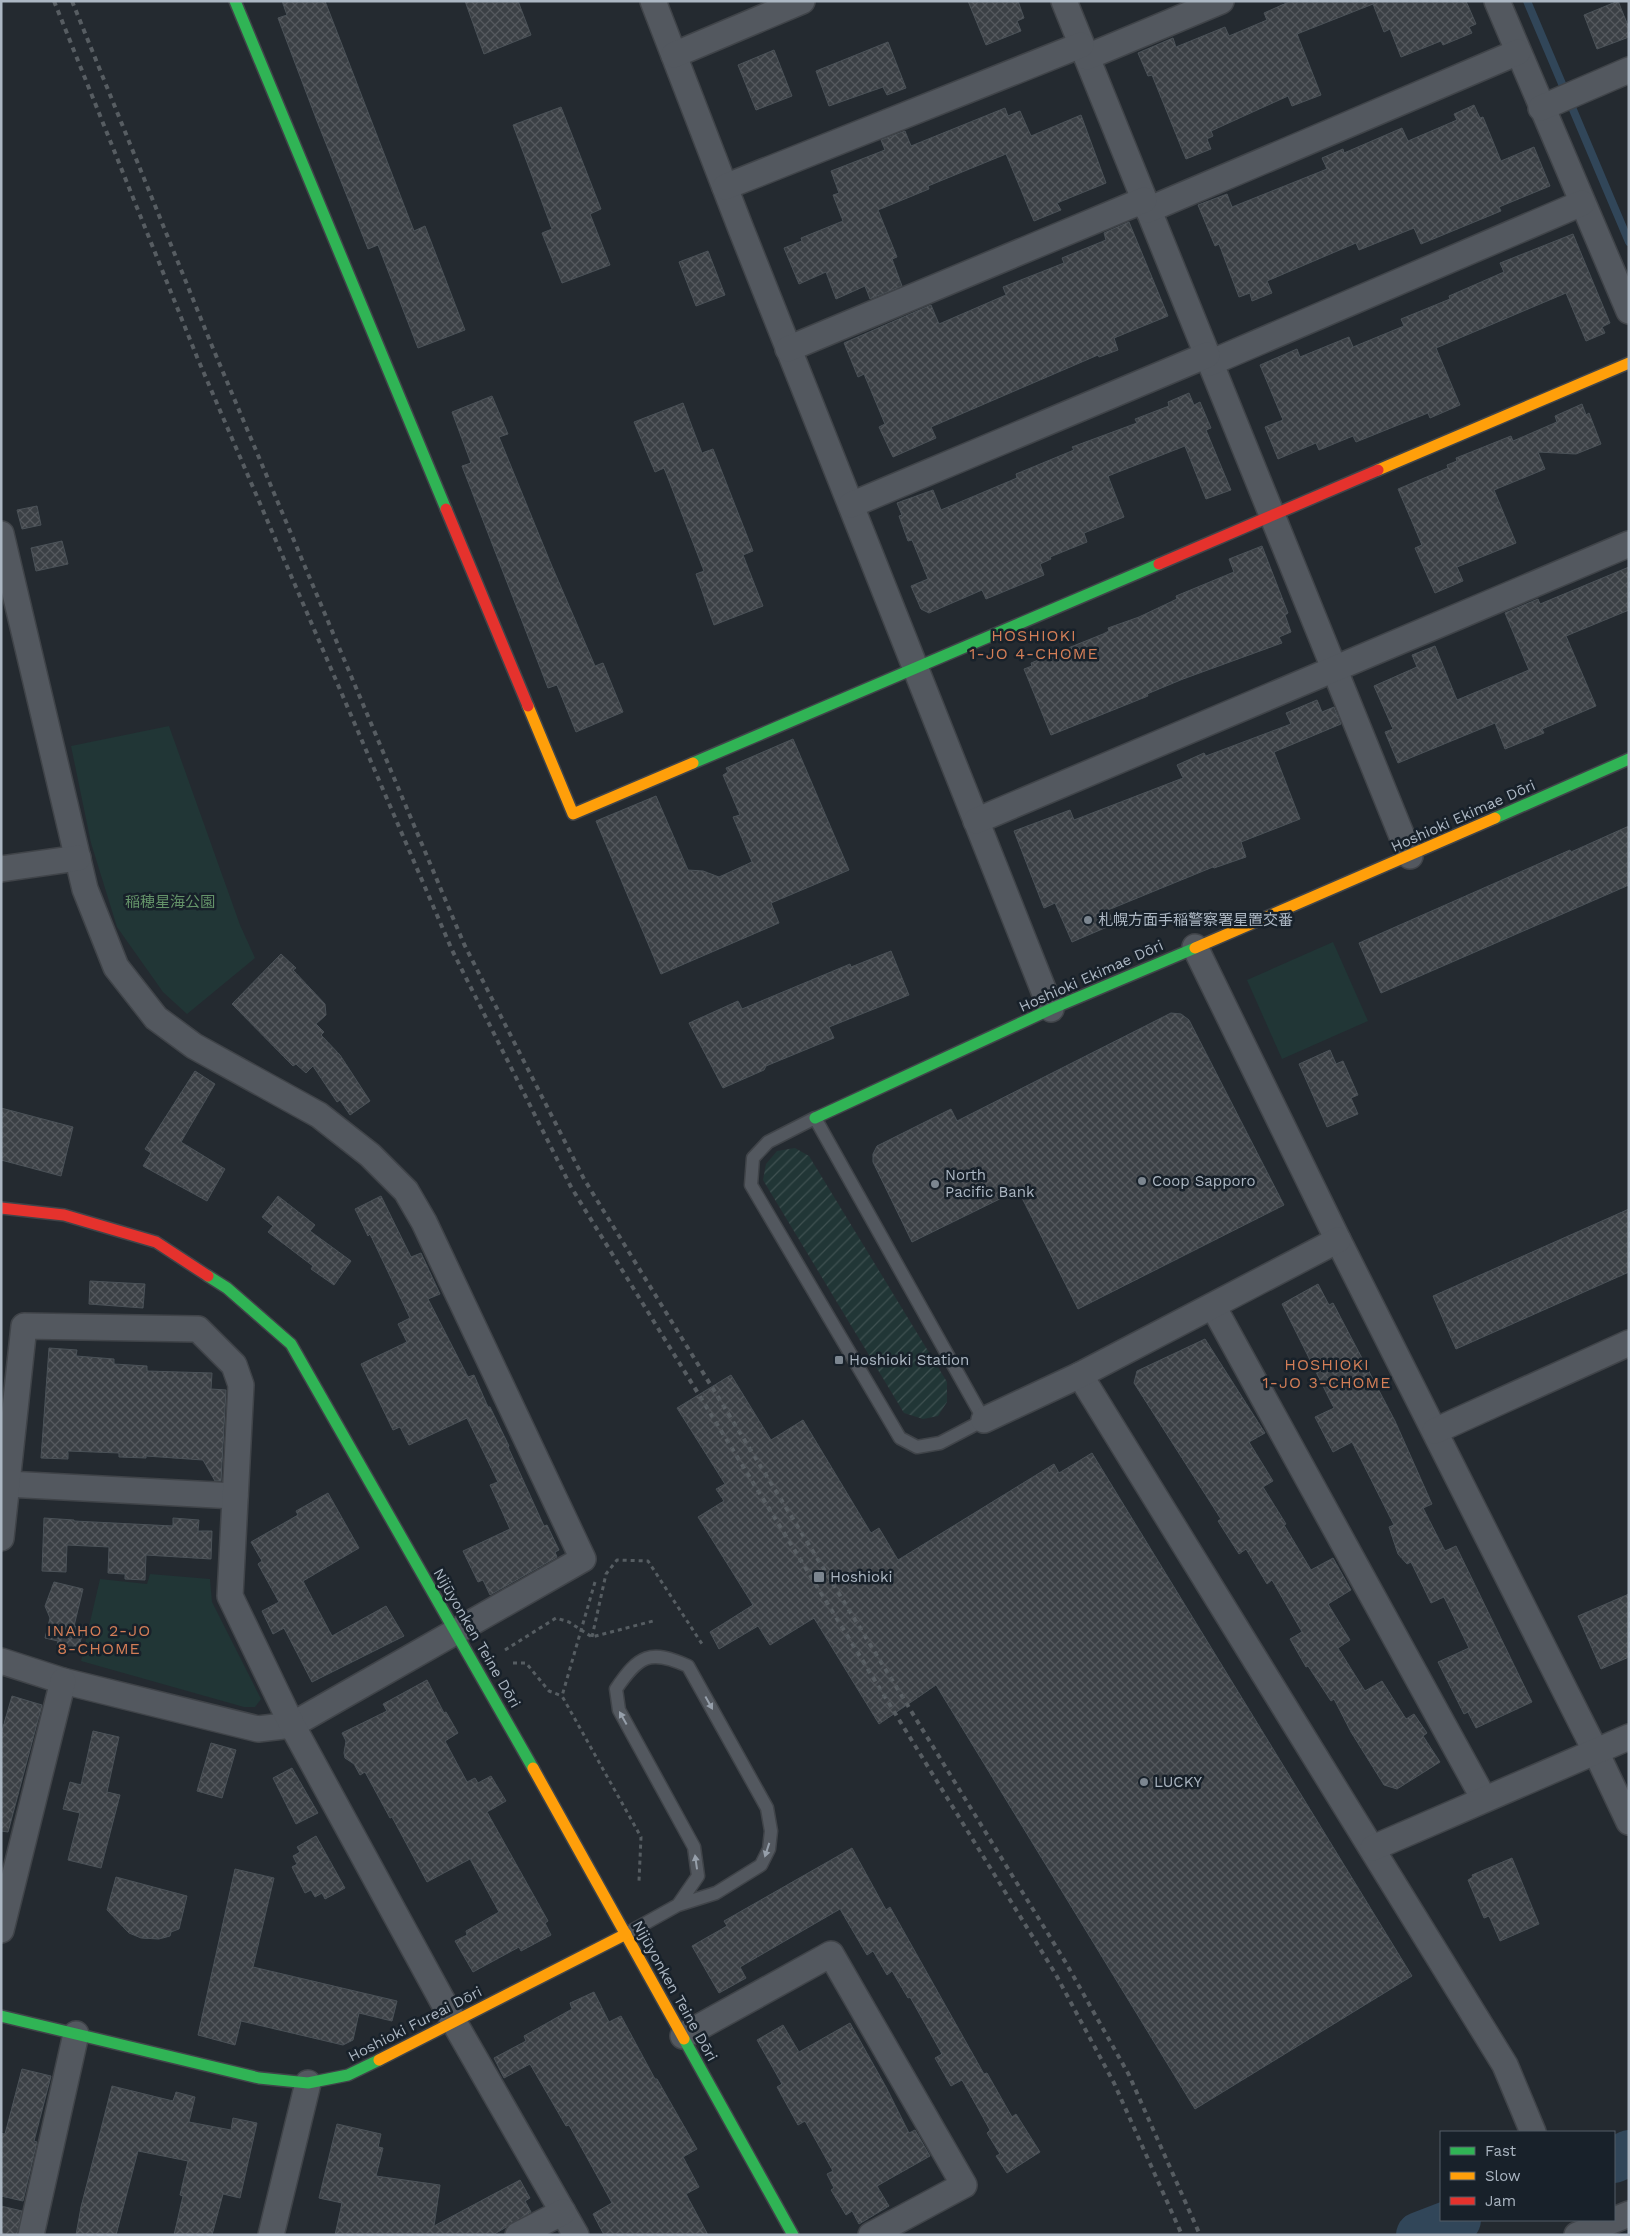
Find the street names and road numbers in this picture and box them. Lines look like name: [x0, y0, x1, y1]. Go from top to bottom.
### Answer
street label: Hoshioki Ekimae Dōri: [1388, 776, 1538, 856]
street label: Hoshioki Ekimae Dōri: [1016, 936, 1166, 1016]
street label: Nijūyonken Teine Dōri: [430, 1565, 524, 1711]
street label: Nijūyonken Teine Dōri: [629, 1917, 721, 2065]
street label: Hoshioki Fureai Dōri: [345, 1982, 485, 2066]

